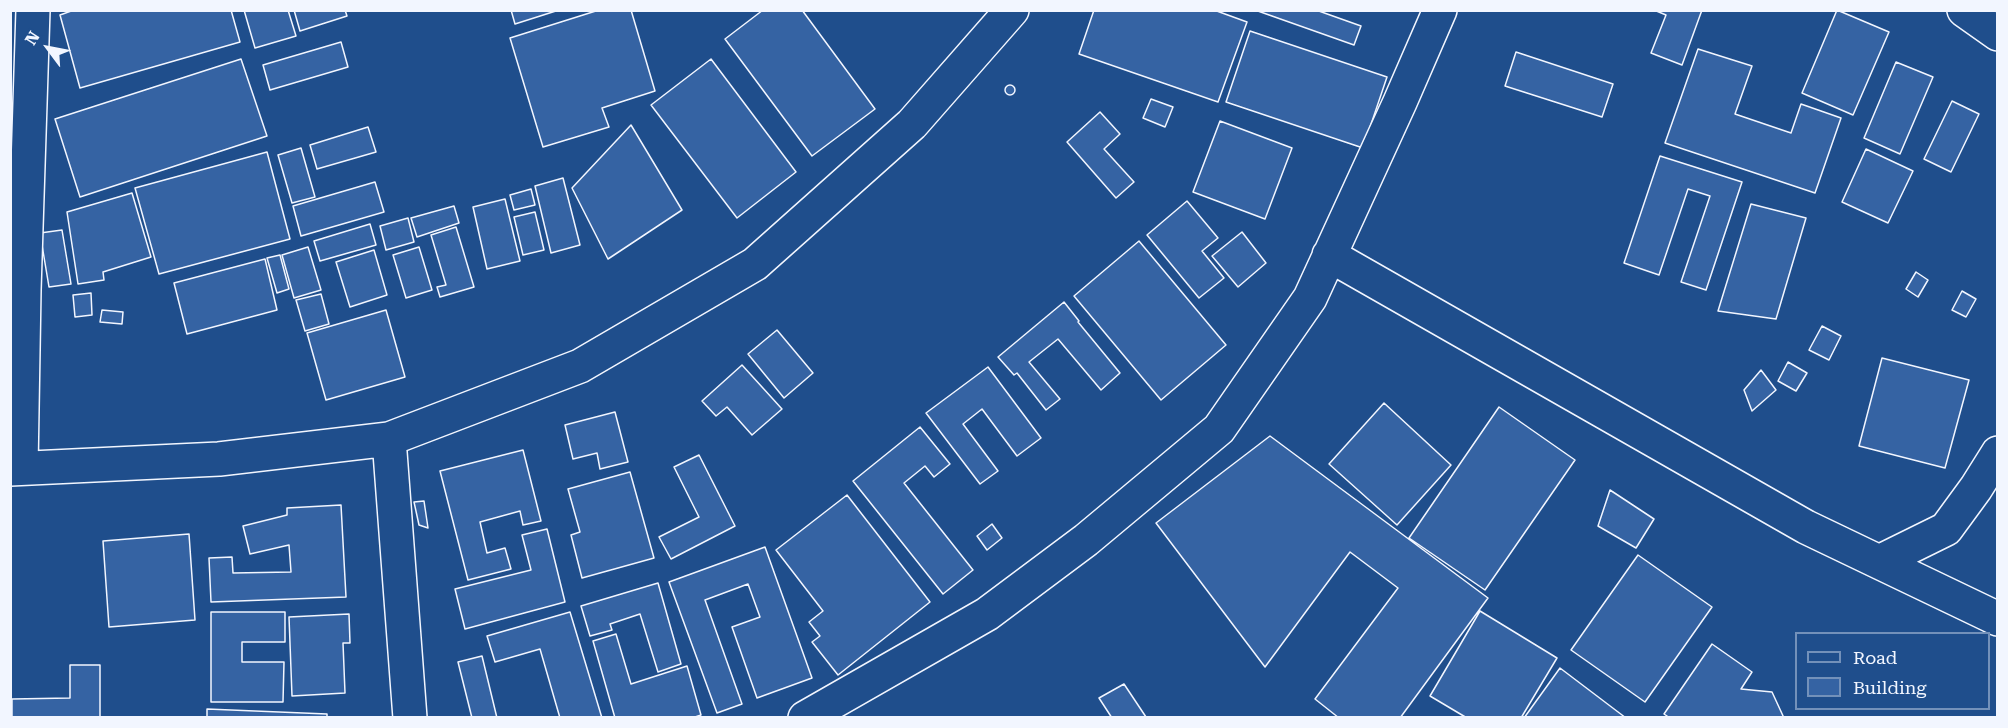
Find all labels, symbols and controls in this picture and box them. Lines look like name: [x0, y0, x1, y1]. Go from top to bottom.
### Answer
north arrow: [18, 18, 78, 78]
text: N: [21, 28, 44, 48]
legend: [1795, 632, 1990, 710]
text: Road: [1853, 647, 1897, 668]
text: Building: [1853, 677, 1927, 698]

